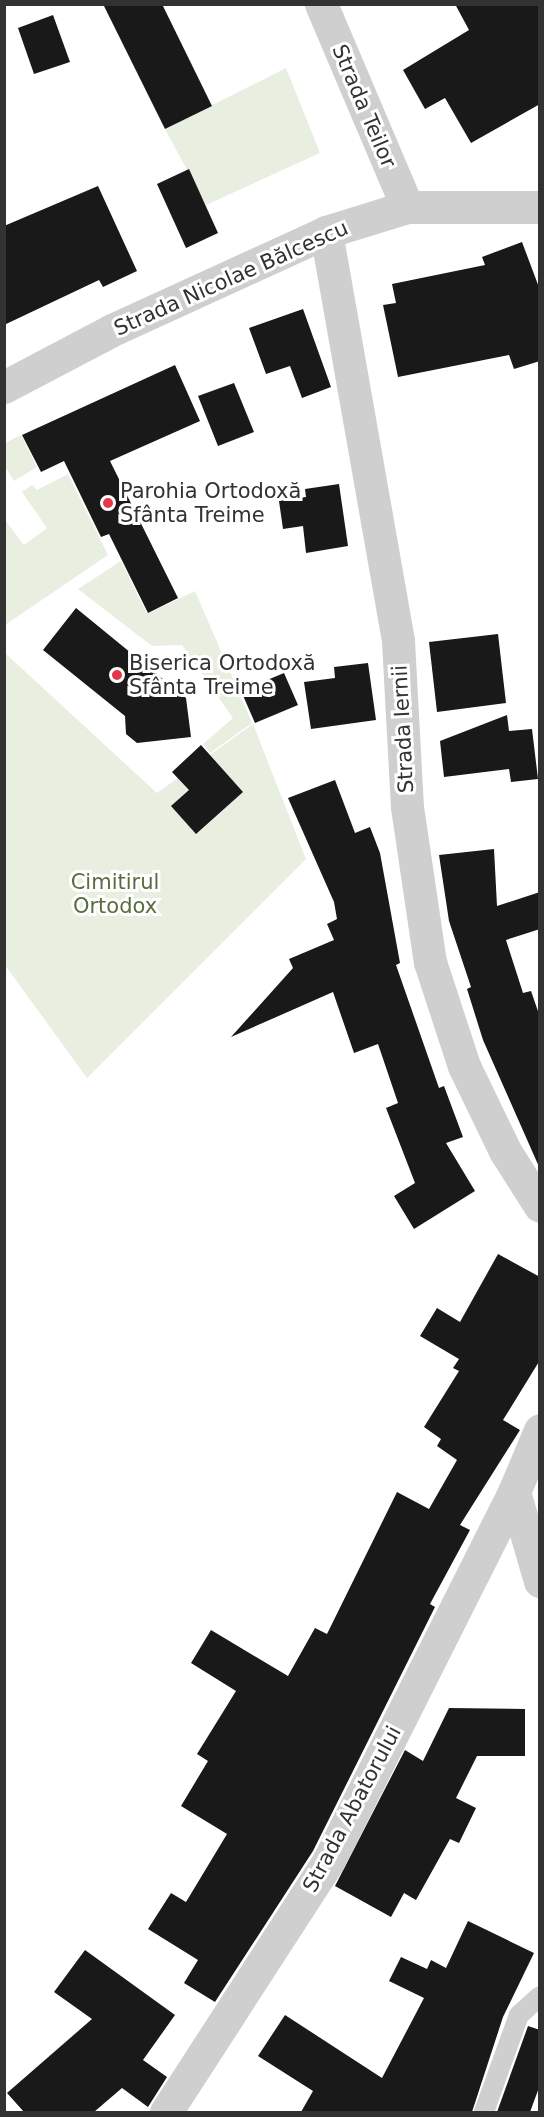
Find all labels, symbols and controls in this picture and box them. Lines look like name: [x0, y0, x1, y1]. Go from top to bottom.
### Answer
street label: Strada Teilor: [327, 41, 401, 171]
street label: Strada Nicolae Bălcescu: [110, 215, 352, 341]
place label: Parohia Ortodoxă Sfânta Treime: [120, 478, 301, 528]
marker: Parohia Ortodoxă Sfânta Treime: [101, 496, 115, 510]
place label: Biserica Ortodoxă Sfânta Treime: [129, 650, 316, 700]
street label: Strada Iernii: [387, 664, 419, 794]
marker: Biserica Ortodoxă Sfânta Treime: [110, 668, 124, 682]
park label: Cimitirul Ortodox: [71, 869, 159, 919]
street label: Strada Abatorului: [298, 1722, 406, 1896]

